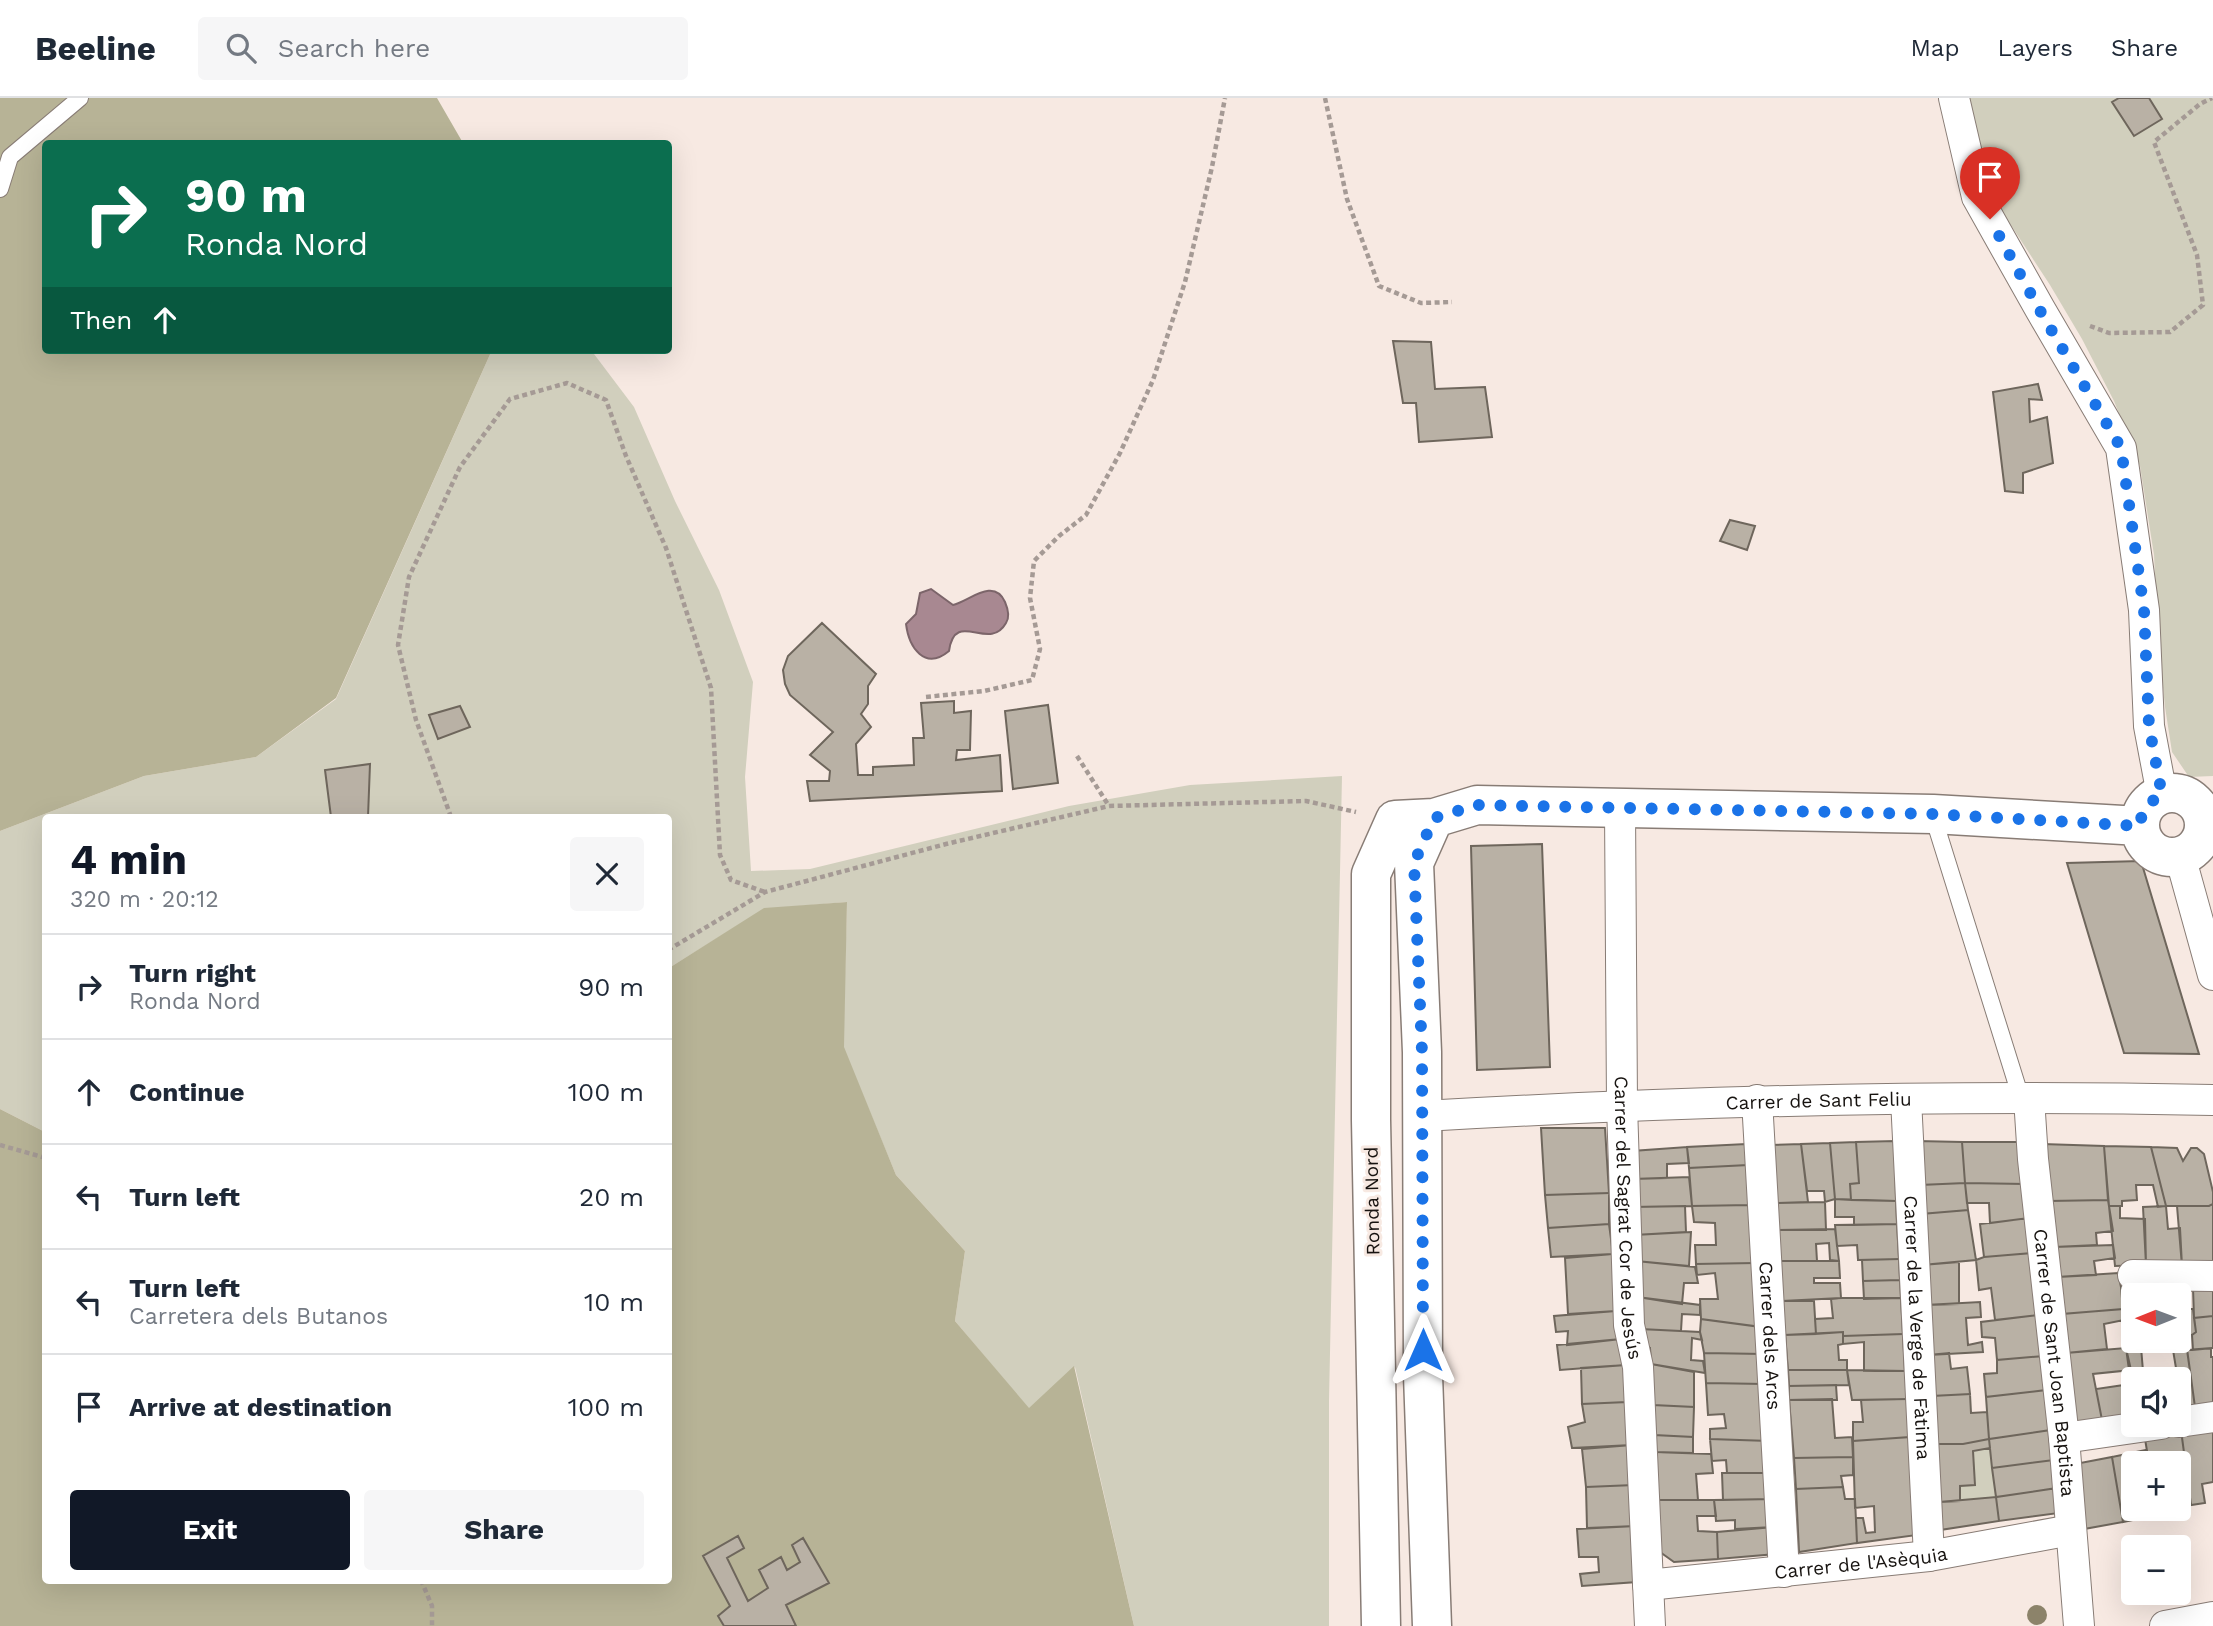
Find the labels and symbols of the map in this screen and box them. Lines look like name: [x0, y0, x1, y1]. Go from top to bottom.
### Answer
pin: [1960, 147, 2020, 219]
street label: Carrer del Sagrat Cor de Jesús: [1610, 1076, 1648, 1362]
street label: Carrer de Sant Feliu: [1725, 1087, 1912, 1114]
street label: Ronda Nord: [1360, 1146, 1384, 1256]
street label: Carrer de la Verge de Fàtima: [1899, 1195, 1936, 1461]
street label: Carrer de Sant Joan Baptista: [2029, 1227, 2080, 1498]
street label: Carrer dels Arcs: [1755, 1261, 1786, 1411]
north arrow: [2121, 1283, 2191, 1353]
position arrow: [1386, 1313, 1460, 1387]
street label: Carrer de l'Asèquia: [1773, 1541, 1950, 1583]

